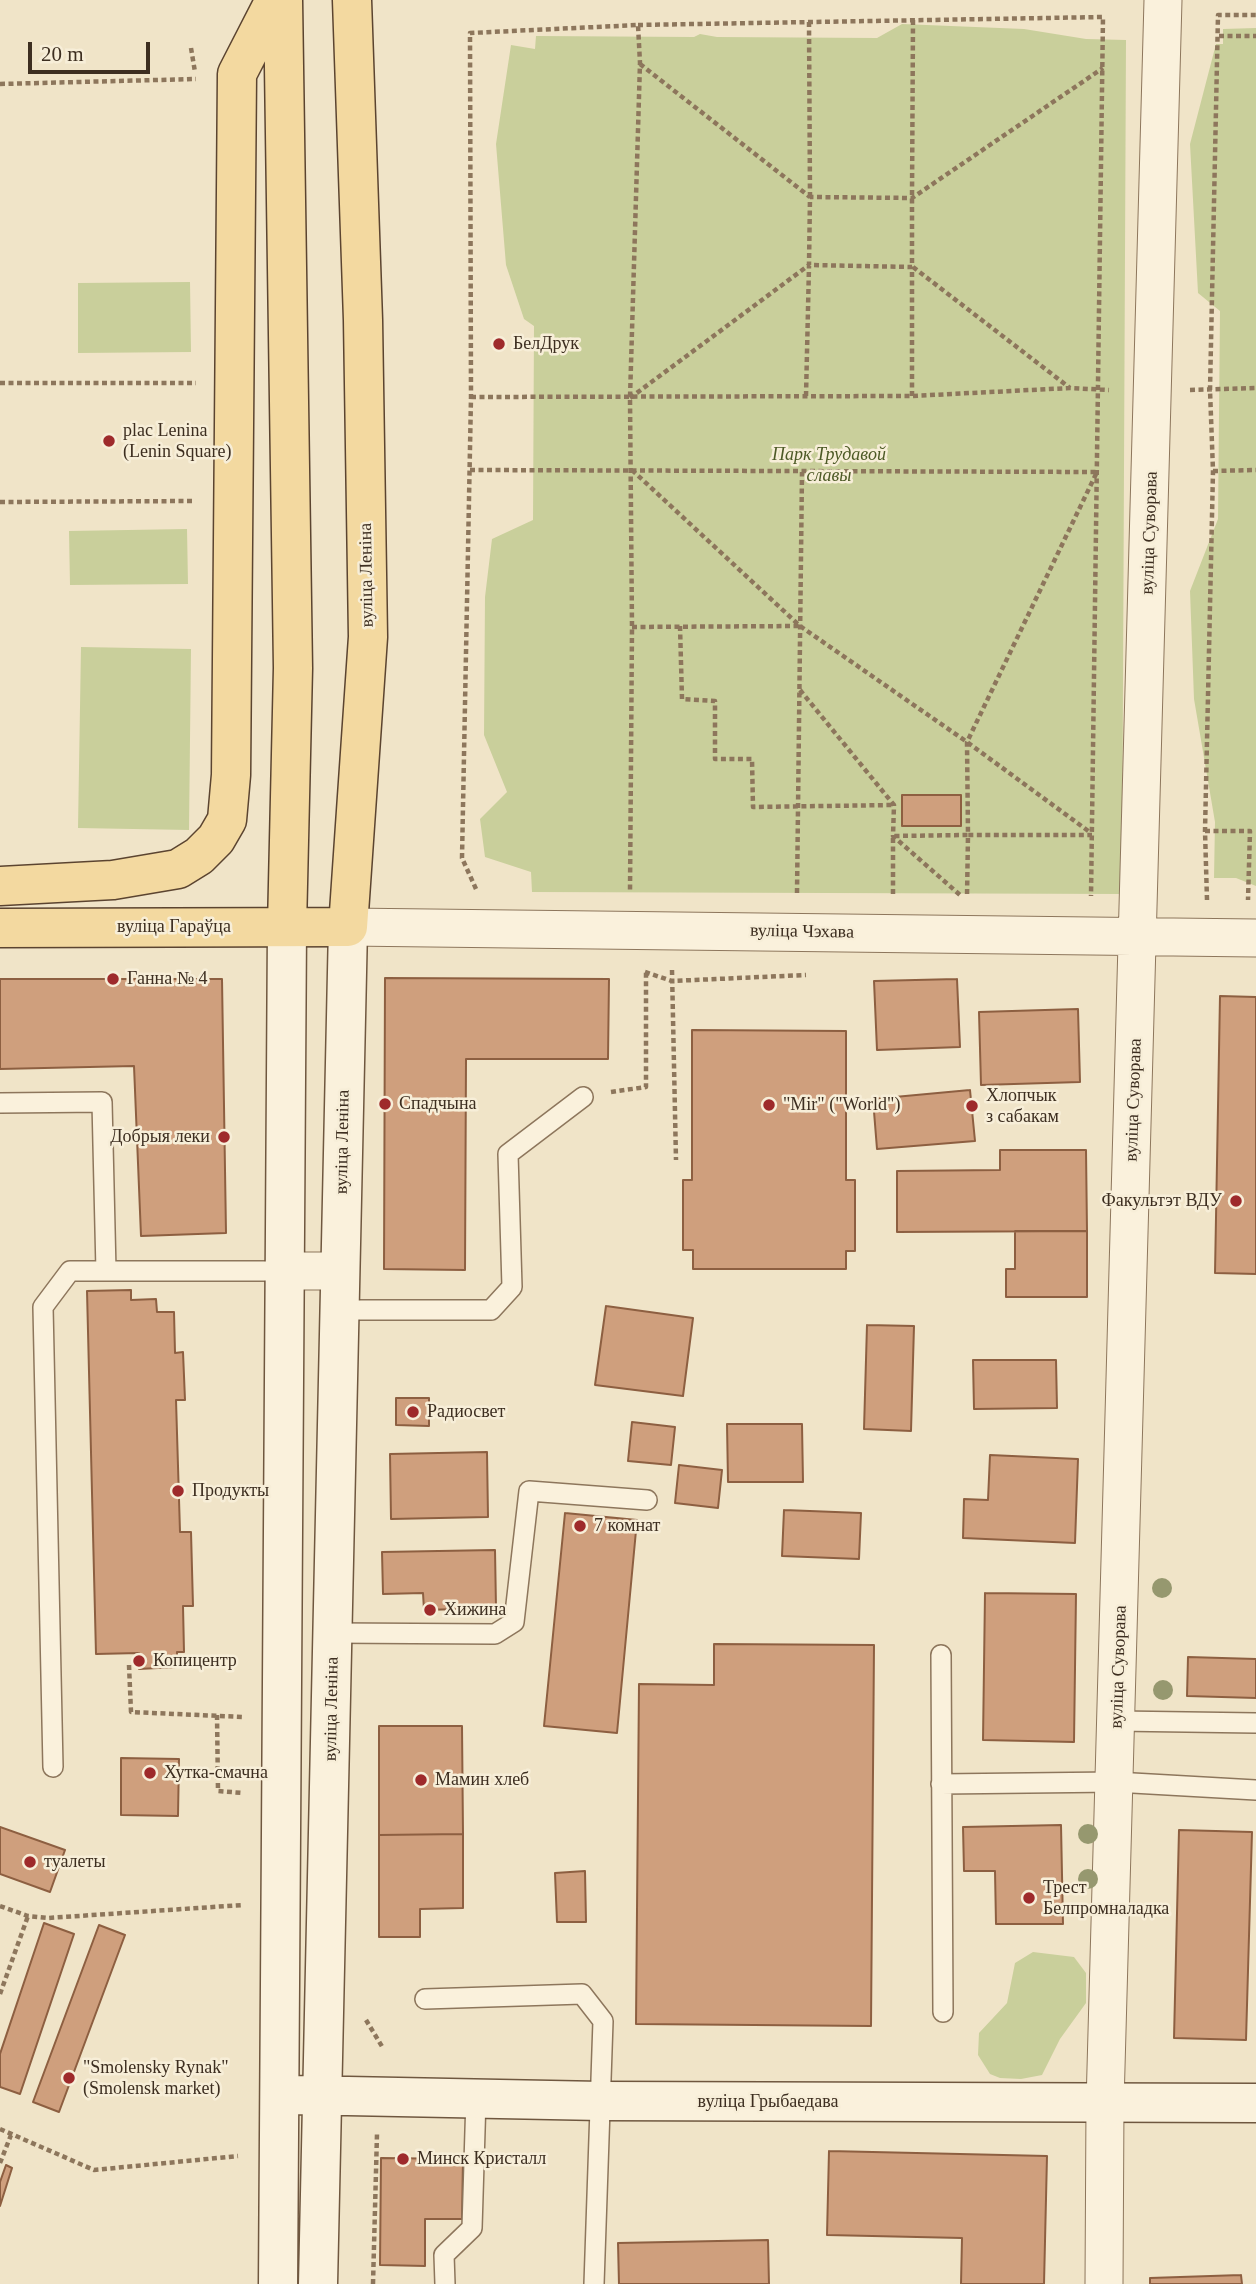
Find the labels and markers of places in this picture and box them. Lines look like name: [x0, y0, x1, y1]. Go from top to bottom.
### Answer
place label: БелДрук: [513, 333, 579, 355]
marker: БелДрук: [491, 336, 507, 352]
place label: plac Lenina (Lenin Square): [123, 420, 231, 462]
marker: plac Lenina (Lenin Square): [101, 433, 117, 449]
place label: Ганна № 4: [127, 968, 207, 990]
marker: Ганна № 4: [105, 971, 121, 987]
place label: Хлопчык з сабакам: [986, 1085, 1059, 1128]
place label: Спадчына: [399, 1093, 477, 1115]
place label: "Mir" ("World"): [783, 1094, 900, 1116]
marker: Спадчына: [377, 1096, 393, 1112]
marker: "Mir" ("World"): [761, 1097, 777, 1113]
marker: Хлопчык з сабакам: [964, 1098, 980, 1114]
place label: Добрыя леки: [110, 1126, 210, 1148]
marker: Добрыя леки: [216, 1129, 232, 1145]
place label: Факультэт ВДУ: [1102, 1190, 1222, 1212]
marker: Факультэт ВДУ: [1228, 1193, 1244, 1209]
place label: Радиосвет: [427, 1401, 505, 1423]
marker: Радиосвет: [405, 1404, 421, 1420]
place label: Продукты: [192, 1480, 269, 1502]
marker: Продукты: [170, 1483, 186, 1499]
place label: 7 комнат: [594, 1515, 660, 1537]
marker: 7 комнат: [572, 1518, 588, 1534]
place label: Хижина: [444, 1599, 506, 1621]
marker: Хижина: [422, 1602, 438, 1618]
place label: Копицентр: [153, 1650, 237, 1672]
marker: Копицентр: [131, 1653, 147, 1669]
place label: Хутка-смачна: [164, 1762, 268, 1784]
marker: Хутка-смачна: [142, 1765, 158, 1781]
place label: Мамин хлеб: [435, 1769, 529, 1791]
marker: Мамин хлеб: [413, 1772, 429, 1788]
place label: туалеты: [44, 1851, 105, 1873]
marker: туалеты: [22, 1854, 38, 1870]
place label: Трест Белпромналадка: [1043, 1877, 1169, 1920]
marker: Трест Белпромналадка: [1021, 1890, 1037, 1906]
place label: "Smolensky Rynak" (Smolensk market): [83, 2057, 228, 2100]
marker: "Smolensky Rynak" (Smolensk market): [61, 2070, 77, 2086]
place label: Минск Кристалл: [417, 2148, 546, 2170]
marker: Минск Кристалл: [395, 2151, 411, 2167]

